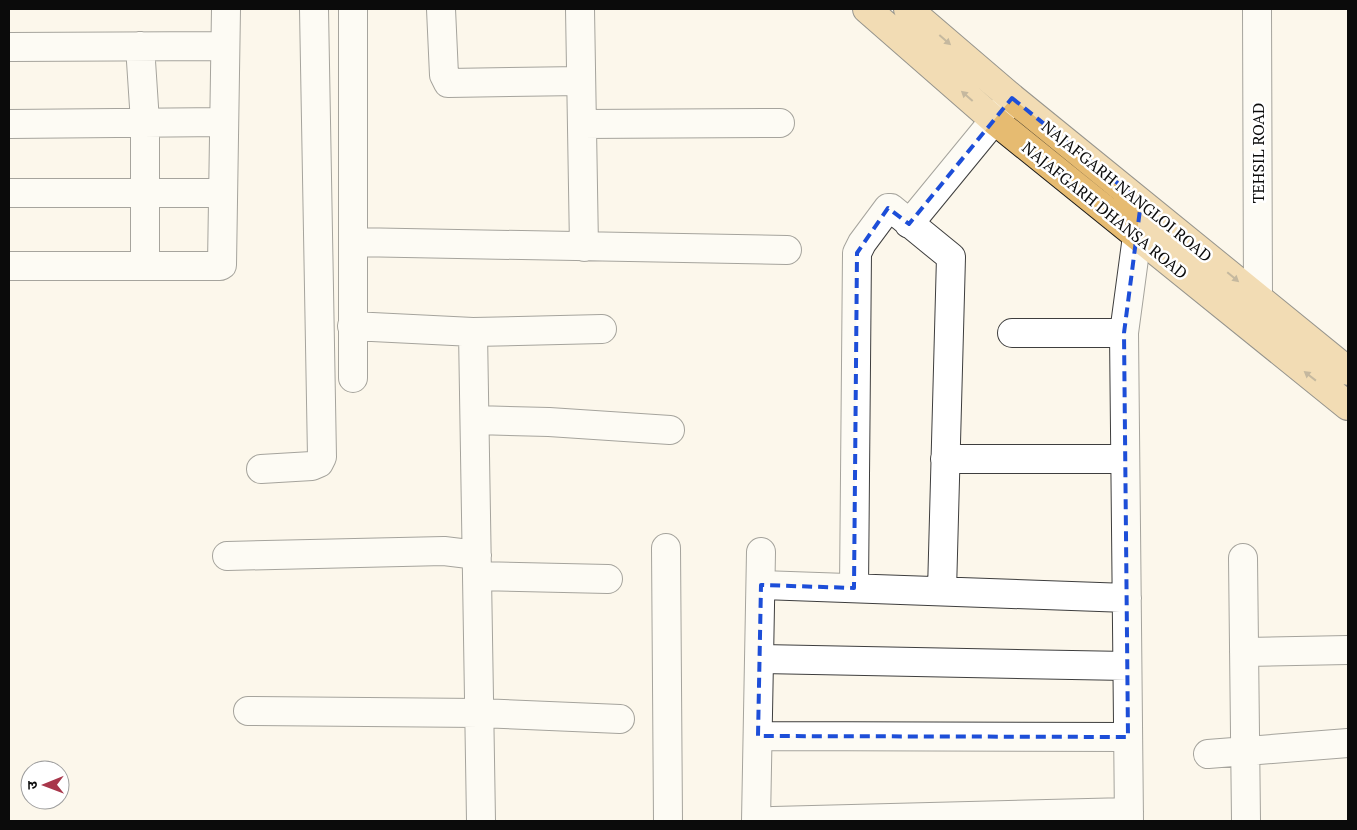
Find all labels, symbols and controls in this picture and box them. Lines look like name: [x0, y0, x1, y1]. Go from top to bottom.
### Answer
one-way arrow: [938, 35, 951, 46]
one-way arrow: [961, 91, 974, 102]
street label: TEHSIL ROAD: [1247, 103, 1269, 203]
street label: NAJAFGARH NANGLOI ROAD: [1037, 115, 1217, 267]
street label: NAJAFGARH DHANSA ROAD: [1018, 136, 1192, 284]
one-way arrow: [1226, 272, 1239, 283]
one-way arrow: [1304, 371, 1317, 382]
north arrow: [20, 760, 70, 810]
text: उ: [22, 780, 41, 790]

